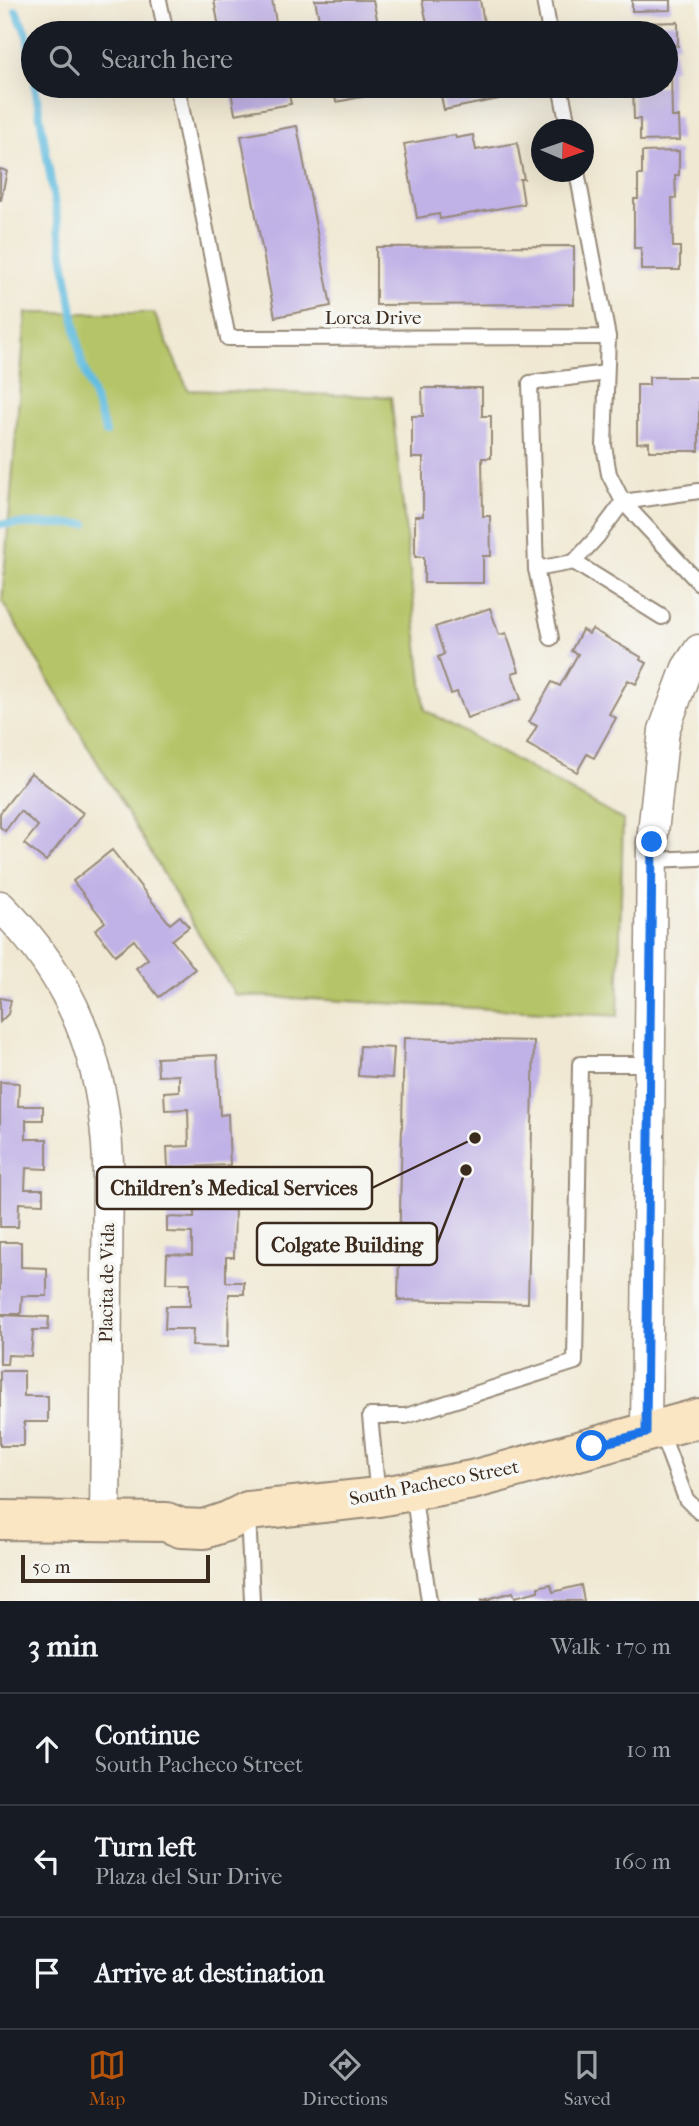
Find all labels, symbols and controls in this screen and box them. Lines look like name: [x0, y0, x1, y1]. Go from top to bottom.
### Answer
search box: [21, 21, 678, 98]
icon: search: [45, 41, 83, 79]
text: Search here: [101, 44, 233, 75]
north arrow: [531, 119, 594, 182]
street label: Lorca Drive: [325, 307, 421, 329]
route end: [636, 826, 667, 857]
callout: Children’s Medical Services: [97, 1167, 372, 1209]
text: Children’s Medical Services: [110, 1176, 358, 1200]
street label: Placita de Vida: [95, 1223, 119, 1343]
callout: Colgate Building: [257, 1223, 437, 1265]
text: Colgate Building: [271, 1233, 424, 1257]
route start: [576, 1430, 607, 1461]
street label: South Pacheco Street: [347, 1456, 521, 1510]
scale bar: [21, 1552, 210, 1584]
text: 50 m: [32, 1556, 71, 1578]
text: 3 min: [28, 1629, 98, 1664]
text: Walk · 170 m: [551, 1633, 671, 1660]
text: Continue: [95, 1720, 200, 1751]
icon: ahead: [28, 1730, 66, 1768]
text: 10 m: [626, 1736, 671, 1763]
text: South Pacheco Street: [95, 1751, 303, 1778]
text: Turn left: [95, 1832, 196, 1863]
icon: left: [28, 1842, 66, 1880]
text: 160 m: [614, 1848, 671, 1875]
text: Plaza del Sur Drive: [95, 1863, 282, 1890]
icon: arrive: [28, 1954, 66, 1992]
text: Arrive at destination: [95, 1958, 325, 1989]
tab: Map: [88, 2046, 126, 2110]
tab: Directions: [302, 2046, 388, 2110]
tab: Saved: [564, 2046, 611, 2110]

